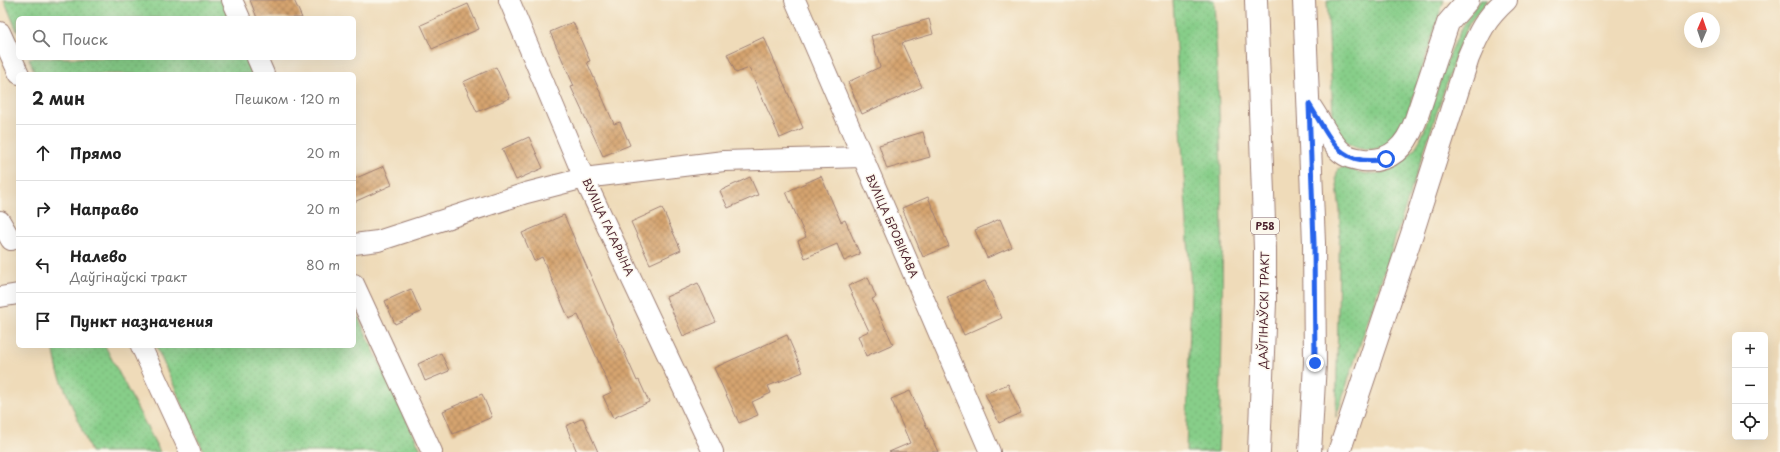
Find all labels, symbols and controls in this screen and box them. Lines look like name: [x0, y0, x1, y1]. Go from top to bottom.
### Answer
north arrow: [1684, 12, 1720, 48]
search box: [16, 16, 356, 60]
icon: search: [30, 27, 52, 49]
text: Поиск: [62, 27, 108, 50]
text: 2 мин: [32, 85, 85, 111]
text: Пешком · 120 m: [235, 89, 340, 108]
text: Прямо: [70, 141, 121, 164]
icon: ahead: [32, 142, 54, 164]
text: 20 m: [306, 143, 340, 162]
route start: [1377, 150, 1395, 168]
street label: ВУЛІЦА БРОВІКАВА: [862, 171, 923, 280]
street label: ВУЛІЦА ГАГАРЫНА: [578, 175, 639, 279]
text: Направо: [70, 197, 139, 220]
icon: right: [32, 198, 54, 220]
text: 20 m: [306, 199, 340, 218]
road number: Р58: [1251, 218, 1279, 234]
text: Налево: [70, 244, 127, 267]
street label: ДАЎГІНАЎСКІ ТРАКТ: [1254, 251, 1273, 370]
icon: left: [32, 254, 54, 276]
text: 80 m: [306, 255, 340, 274]
text: Даўгінаўскі тракт: [70, 267, 187, 286]
text: Пункт назначения: [70, 309, 213, 332]
icon: arrive: [32, 310, 54, 332]
map controls: [1732, 332, 1768, 440]
button: +: [1732, 332, 1768, 368]
route end: [1306, 354, 1324, 372]
button: −: [1732, 368, 1768, 404]
button: locate: [1732, 404, 1768, 440]

